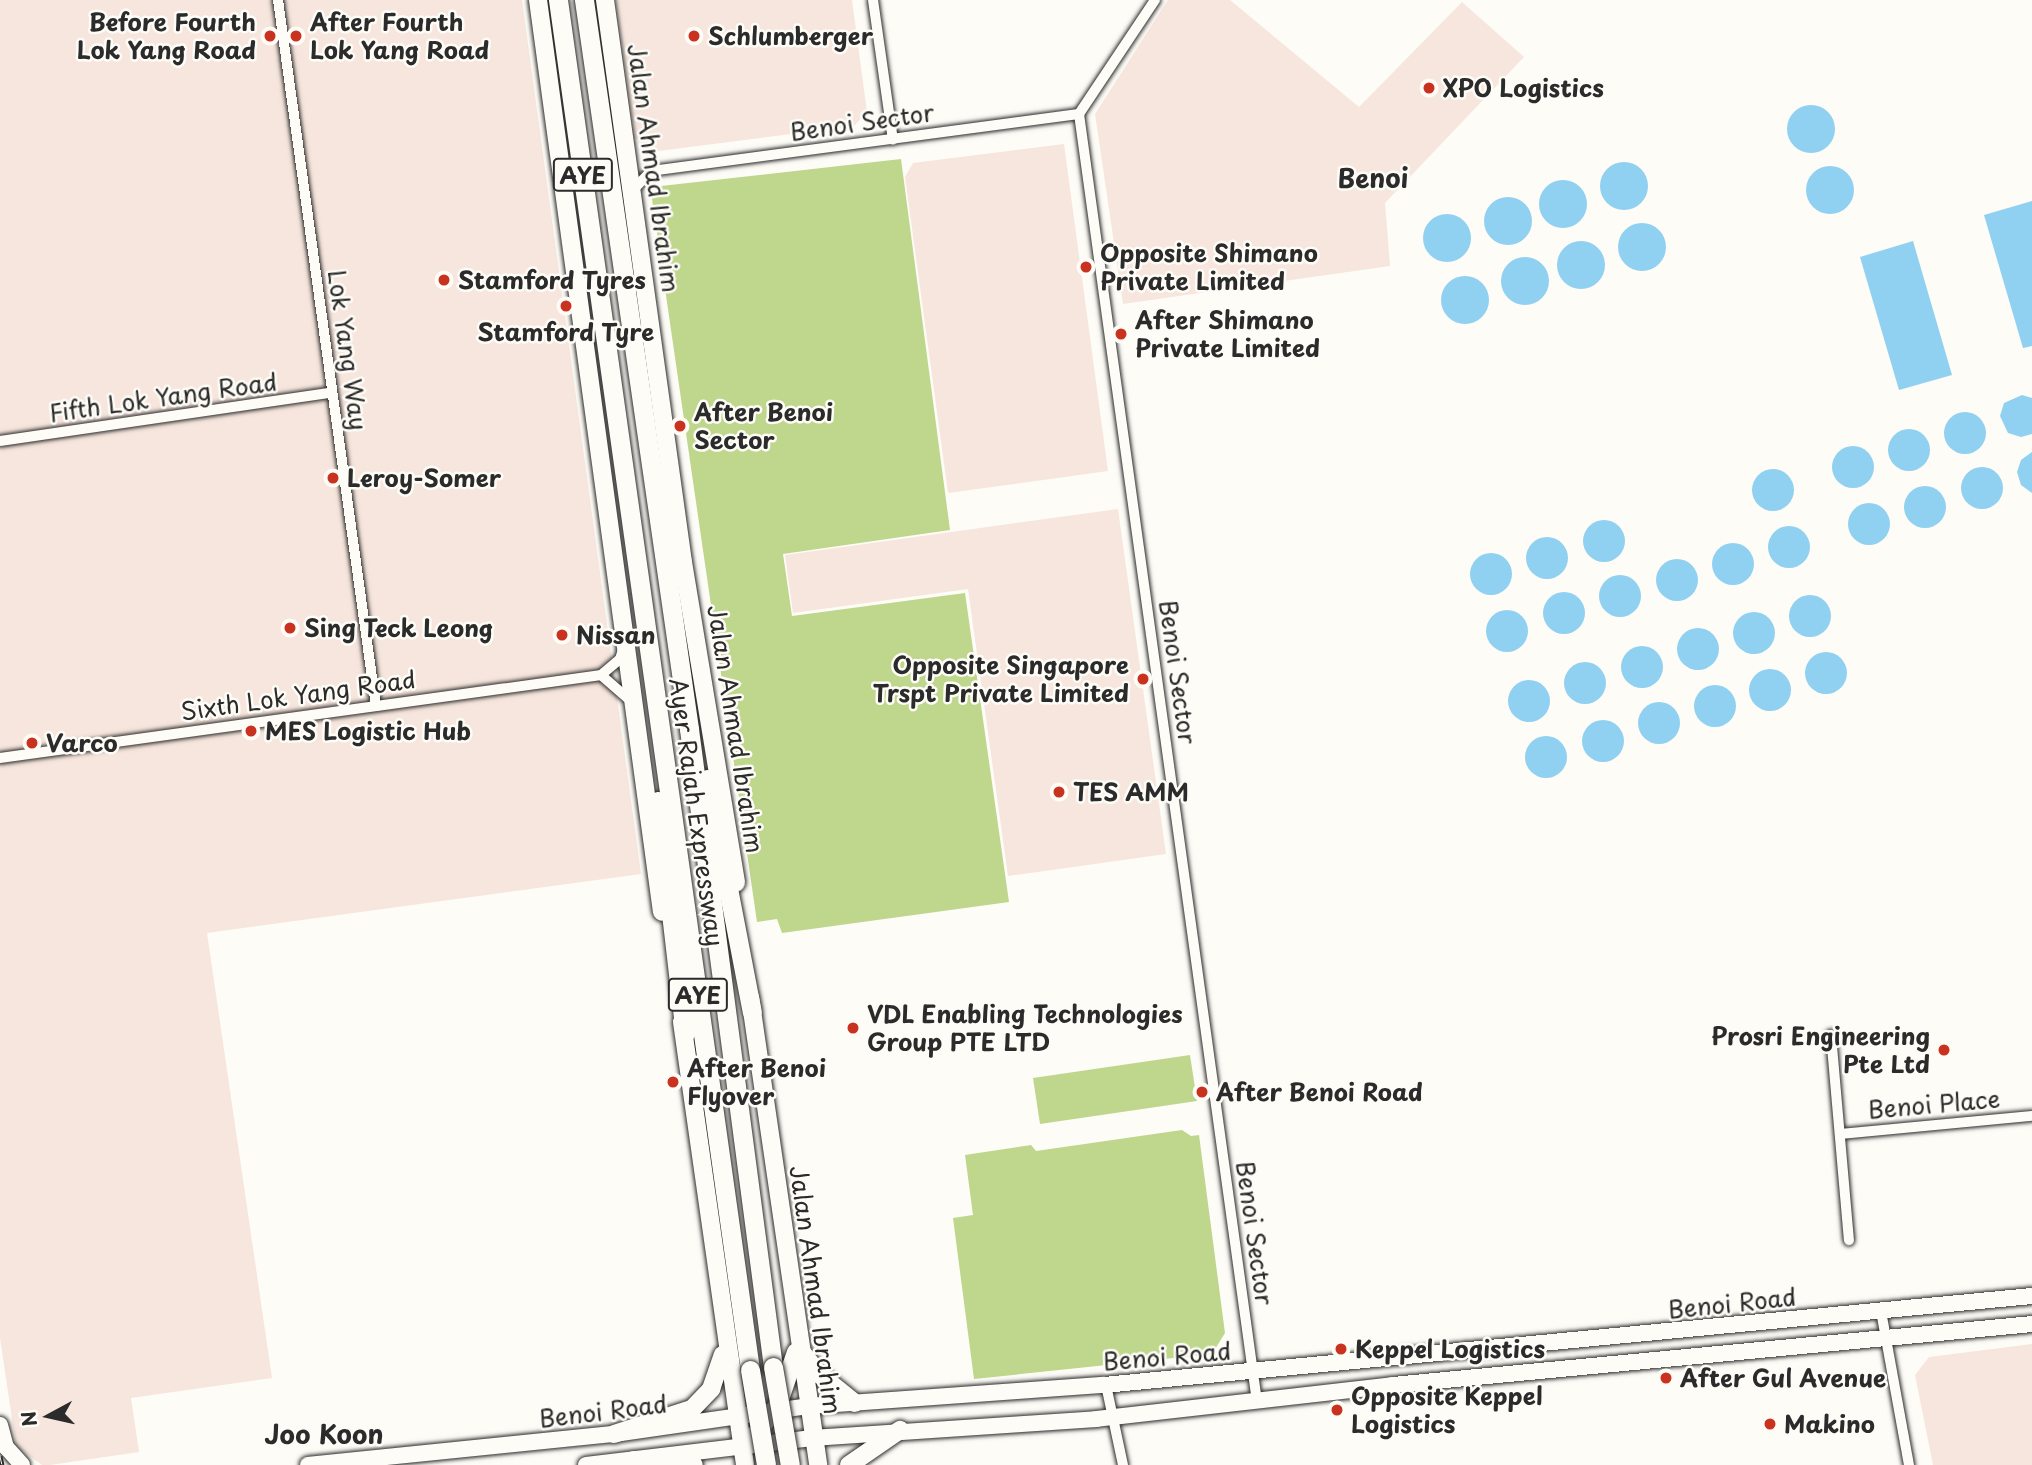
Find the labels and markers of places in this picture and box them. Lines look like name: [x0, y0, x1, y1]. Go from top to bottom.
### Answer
place label: Before Fourth Lok Yang Road: [77, 8, 256, 64]
place label: After Fourth Lok Yang Road: [310, 8, 489, 64]
place label: Schlumberger: [708, 22, 873, 50]
marker: Before Fourth Lok Yang Road: [262, 28, 278, 44]
marker: After Fourth Lok Yang Road: [288, 28, 304, 44]
marker: Schlumberger: [686, 28, 702, 44]
place label: XPO Logistics: [1443, 74, 1606, 102]
marker: XPO Logistics: [1421, 80, 1437, 96]
place label: Opposite Shimano Private Limited: [1100, 239, 1318, 295]
marker: Opposite Shimano Private Limited: [1078, 259, 1094, 275]
place label: Stamford Tyres: [458, 266, 648, 294]
marker: Stamford Tyres: [436, 272, 452, 288]
marker: Stamford Tyre: [558, 298, 574, 314]
place label: After Shimano Private Limited: [1135, 306, 1320, 362]
place label: Stamford Tyre: [477, 318, 655, 346]
marker: After Shimano Private Limited: [1113, 326, 1129, 342]
place label: After Benoi Sector: [694, 398, 833, 454]
marker: After Benoi Sector: [672, 418, 688, 434]
place label: Leroy-Somer: [347, 464, 501, 492]
marker: Leroy-Somer: [325, 470, 341, 486]
place label: Sing Teck Leong: [304, 614, 495, 642]
marker: Sing Teck Leong: [282, 620, 298, 636]
place label: Nissan: [576, 621, 656, 649]
marker: Nissan: [554, 627, 570, 643]
place label: Opposite Singapore Trspt Private Limited: [873, 651, 1129, 707]
marker: Opposite Singapore Trspt Private Limited: [1135, 671, 1151, 687]
place label: MES Logistic Hub: [265, 717, 474, 745]
marker: MES Logistic Hub: [243, 723, 259, 739]
place label: Varco: [46, 729, 118, 757]
marker: Varco: [24, 735, 40, 751]
place label: TES AMM: [1073, 778, 1191, 806]
marker: TES AMM: [1051, 784, 1067, 800]
place label: VDL Enabling Technologies Group PTE LTD: [867, 1000, 1185, 1056]
marker: VDL Enabling Technologies Group PTE LTD: [845, 1020, 861, 1036]
place label: Prosri Engineering Pte Ltd: [1711, 1022, 1930, 1078]
marker: Prosri Engineering Pte Ltd: [1936, 1042, 1952, 1058]
place label: After Benoi Flyover: [687, 1054, 826, 1110]
marker: After Benoi Flyover: [665, 1074, 681, 1090]
place label: After Benoi Road: [1216, 1078, 1425, 1106]
marker: After Benoi Road: [1194, 1084, 1210, 1100]
place label: Keppel Logistics: [1355, 1335, 1546, 1363]
marker: Keppel Logistics: [1333, 1341, 1349, 1357]
place label: After Gul Avenue: [1680, 1364, 1888, 1392]
marker: After Gul Avenue: [1658, 1370, 1674, 1386]
place label: Opposite Keppel Logistics: [1351, 1382, 1545, 1438]
marker: Opposite Keppel Logistics: [1329, 1402, 1345, 1418]
place label: Makino: [1784, 1410, 1875, 1438]
marker: Makino: [1762, 1416, 1778, 1432]

